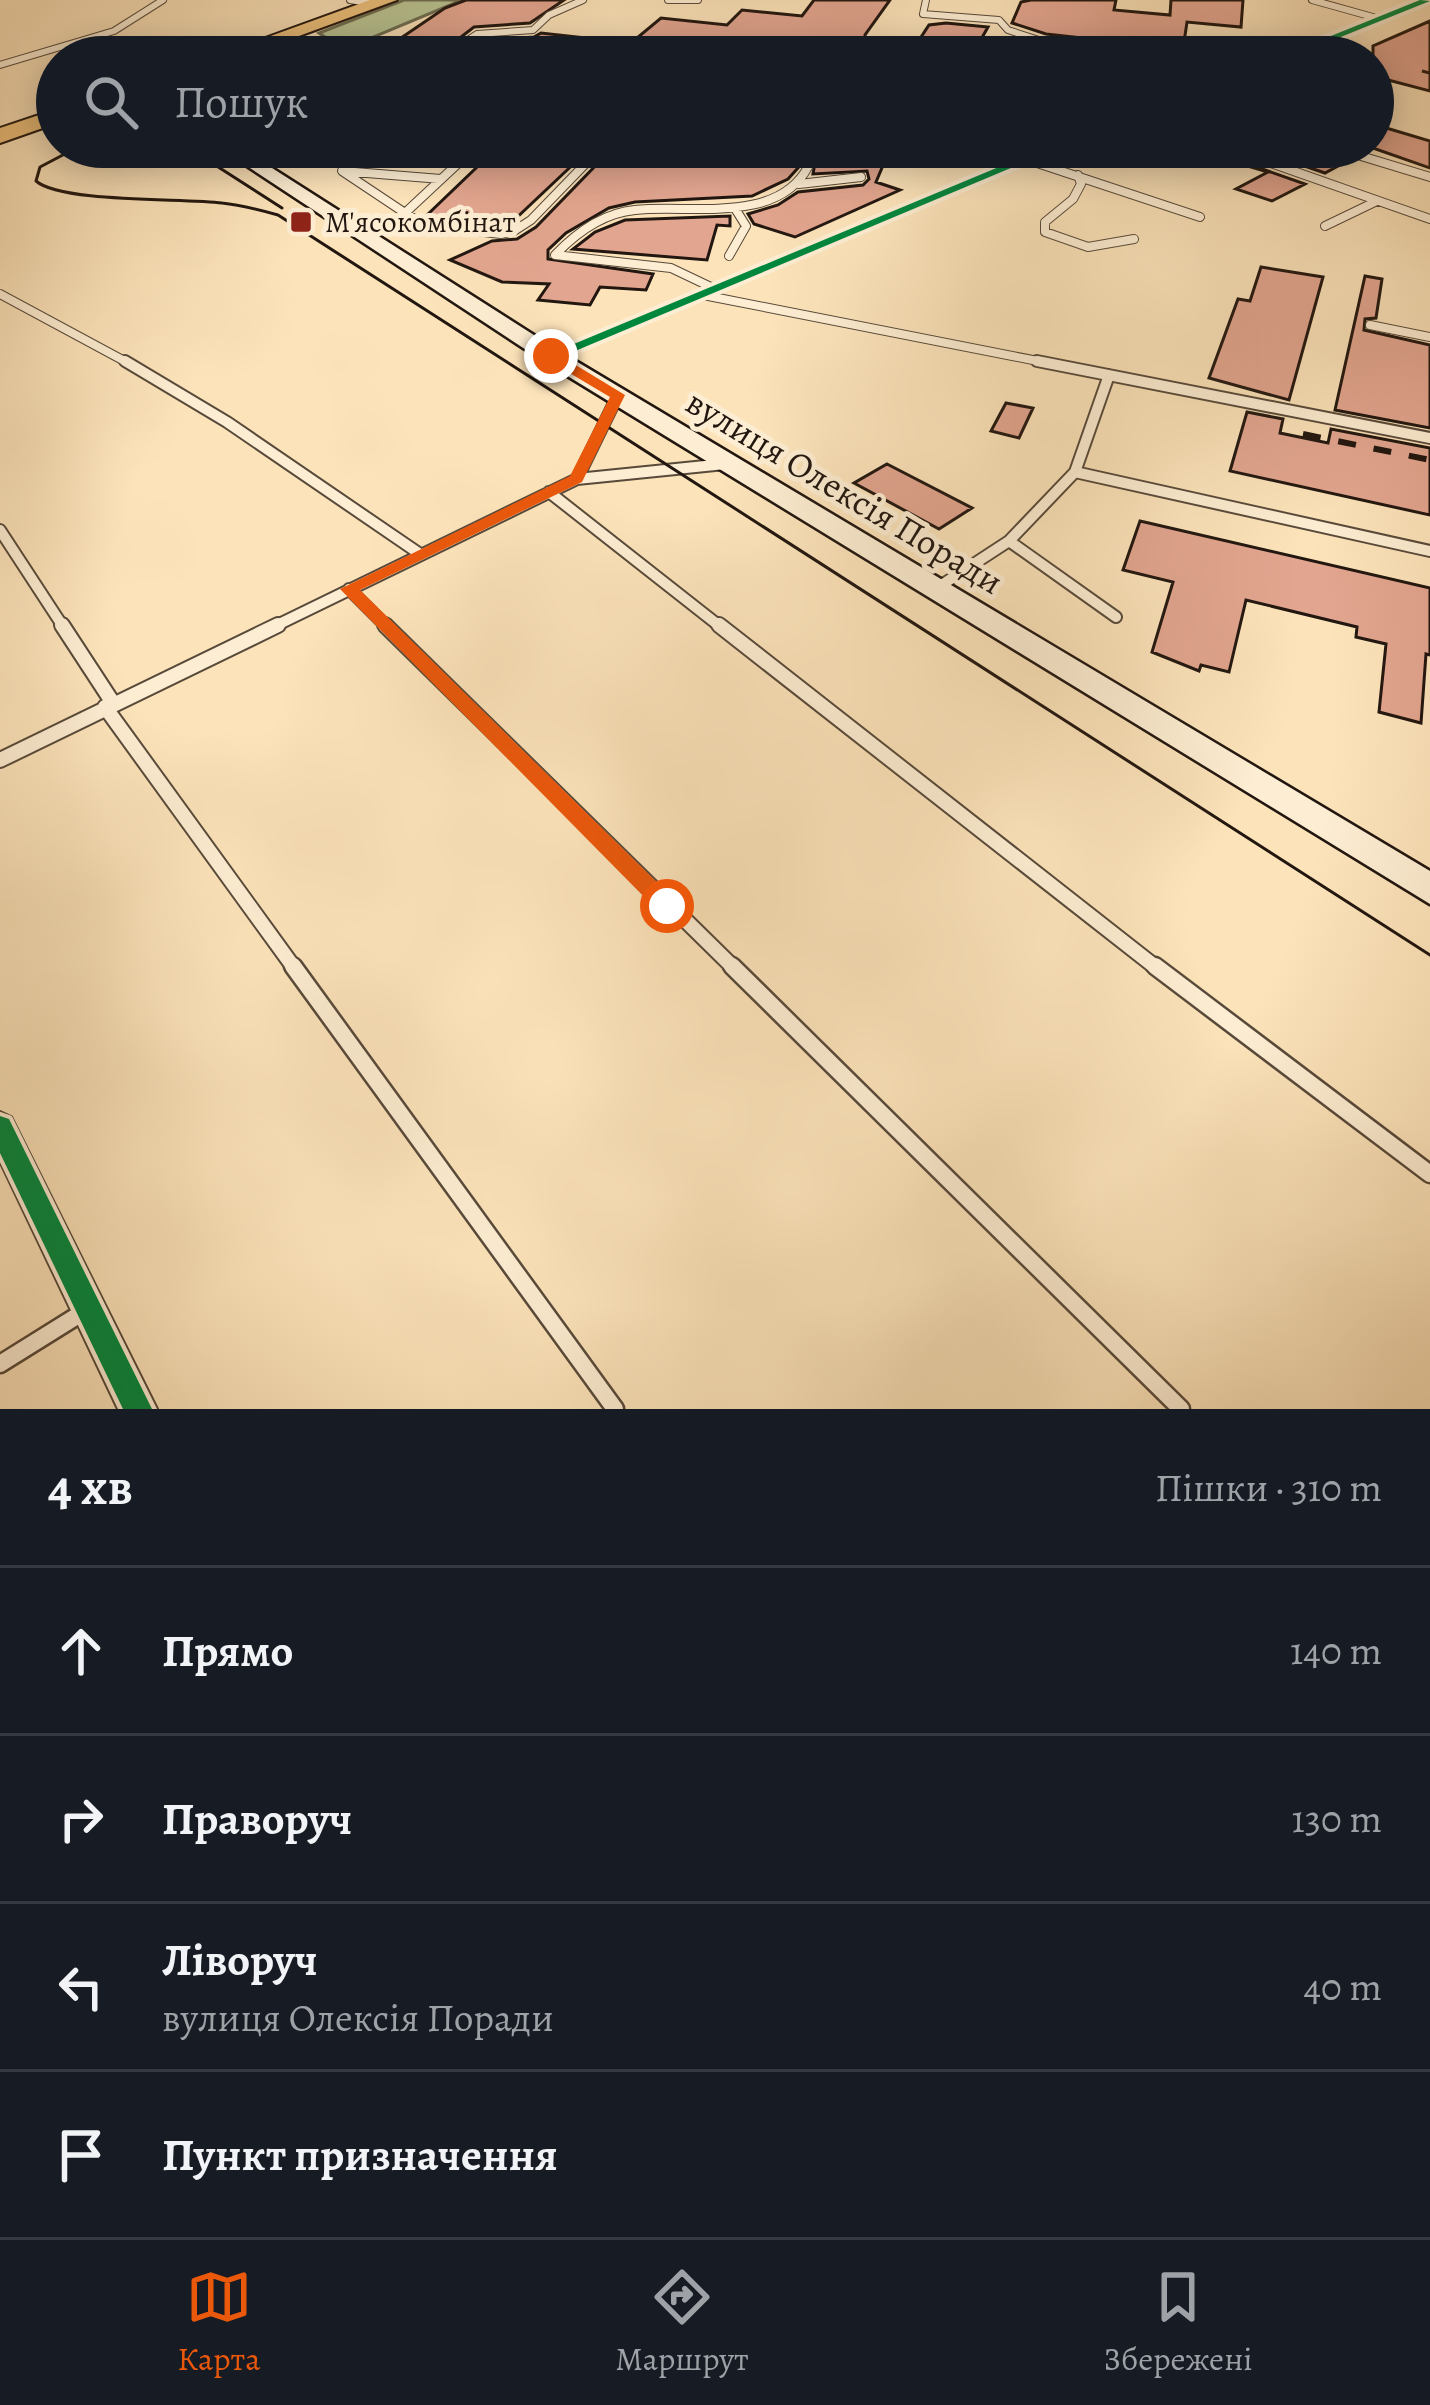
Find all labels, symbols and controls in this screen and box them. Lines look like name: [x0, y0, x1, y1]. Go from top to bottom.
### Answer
search box: [36, 36, 1394, 168]
icon: search: [78, 69, 144, 135]
text: Пошук: [174, 71, 308, 133]
place label: М'ясокомбінат: [325, 202, 516, 242]
marker: М'ясокомбінат: [288, 209, 314, 235]
route end: [524, 329, 578, 383]
street label: вулиця Олексія Поради: [677, 377, 1012, 606]
route start: [640, 879, 694, 933]
text: 4 хв: [48, 1452, 133, 1522]
text: Пішки · 310 m: [1155, 1461, 1382, 1514]
icon: ahead: [48, 1618, 114, 1684]
text: Прямо: [162, 1620, 293, 1682]
text: 140 m: [1290, 1624, 1382, 1677]
icon: right: [48, 1786, 114, 1852]
text: Праворуч: [162, 1788, 352, 1850]
text: 130 m: [1291, 1792, 1382, 1845]
text: Ліворуч: [162, 1929, 318, 1991]
icon: left: [48, 1954, 114, 2020]
text: 40 m: [1303, 1960, 1382, 2013]
text: вулиця Олексія Поради: [162, 1991, 554, 2044]
icon: arrive: [48, 2122, 114, 2188]
text: Пункт призначення: [162, 2124, 558, 2186]
tab: Карта: [177, 2264, 260, 2381]
tab: Маршрут: [615, 2264, 749, 2381]
tab: Збережені: [1103, 2264, 1253, 2381]

